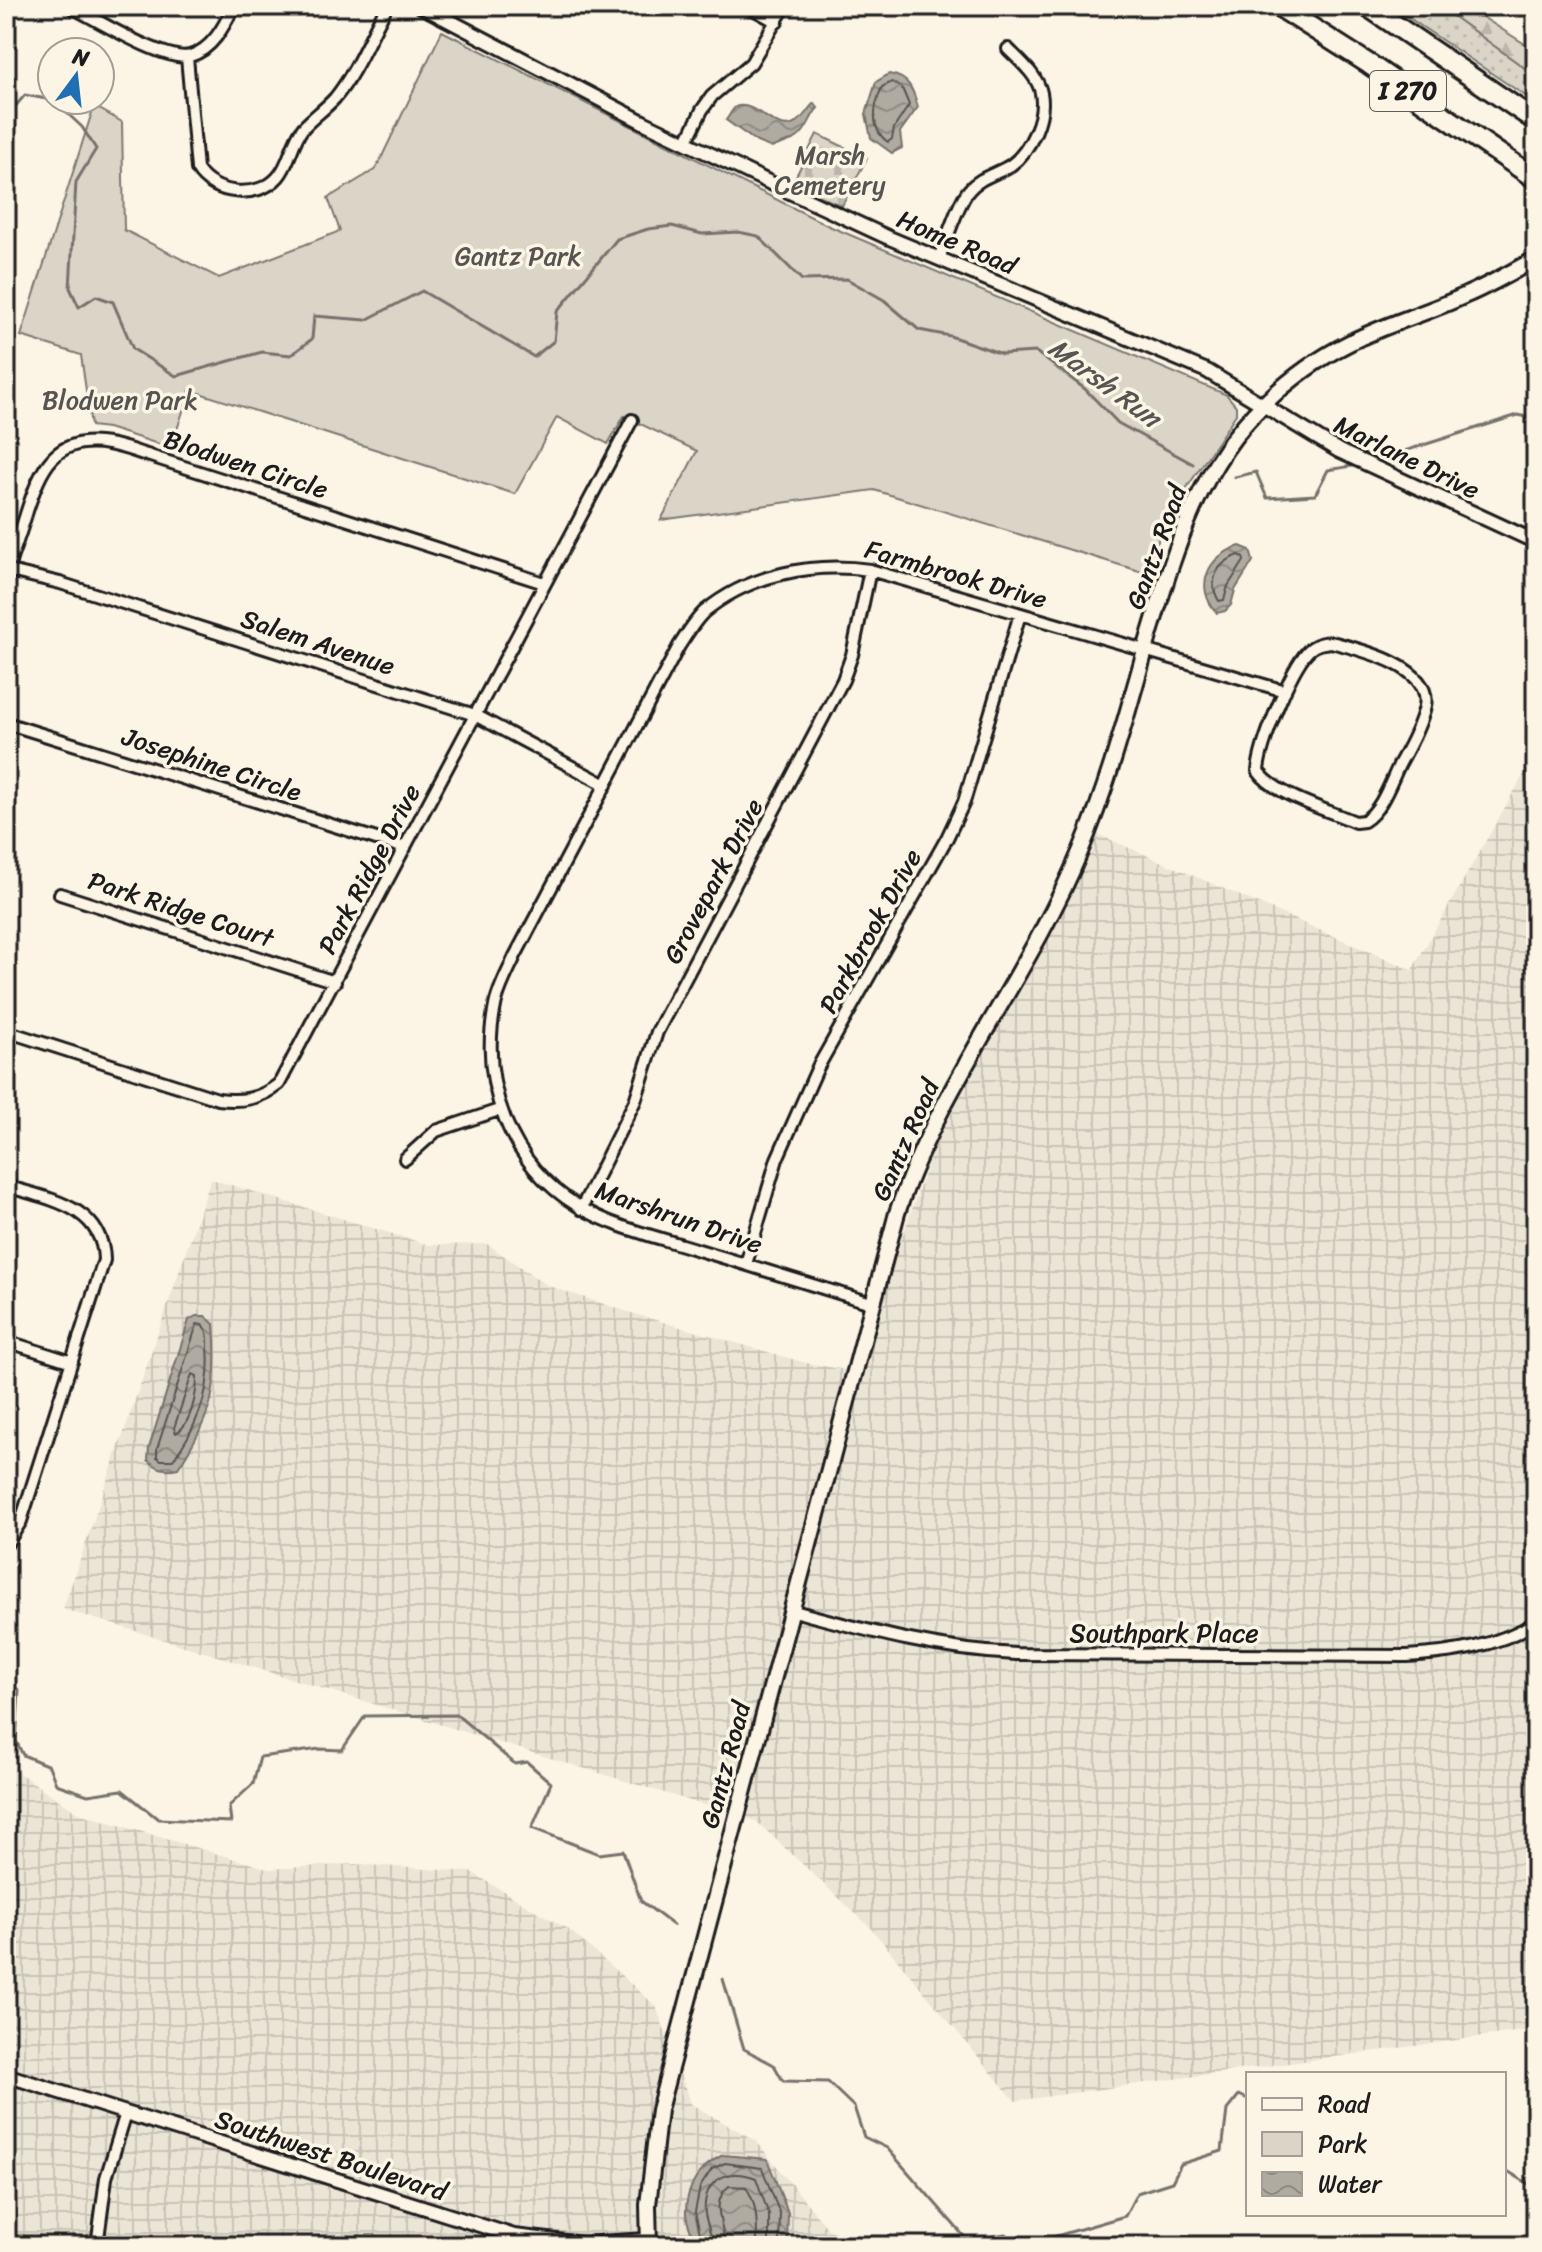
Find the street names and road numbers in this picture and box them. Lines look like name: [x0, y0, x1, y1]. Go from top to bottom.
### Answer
road number: I 270: [1370, 71, 1446, 111]
street label: Home Road: [890, 196, 1027, 289]
street label: Marlane Drive: [1326, 402, 1488, 512]
street label: Blodwen Circle: [158, 416, 334, 512]
street label: Gantz Road: [1112, 476, 1201, 616]
street label: Farmbrook Drive: [859, 526, 1053, 622]
street label: Salem Avenue: [235, 595, 401, 689]
street label: Josephine Circle: [115, 713, 308, 815]
street label: Park Ridge Drive: [305, 775, 433, 963]
street label: Grovepark Drive: [650, 790, 776, 972]
street label: Parkbrook Drive: [805, 840, 935, 1022]
street label: Park Ridge Court: [82, 857, 281, 961]
street label: Gantz Road: [858, 1069, 953, 1208]
street label: Marshrun Drive: [589, 1167, 769, 1267]
street label: Southpark Place: [1069, 1610, 1259, 1656]
street label: Gantz Road: [686, 1694, 765, 1833]
street label: Southwest Boulevard: [209, 2096, 455, 2215]

